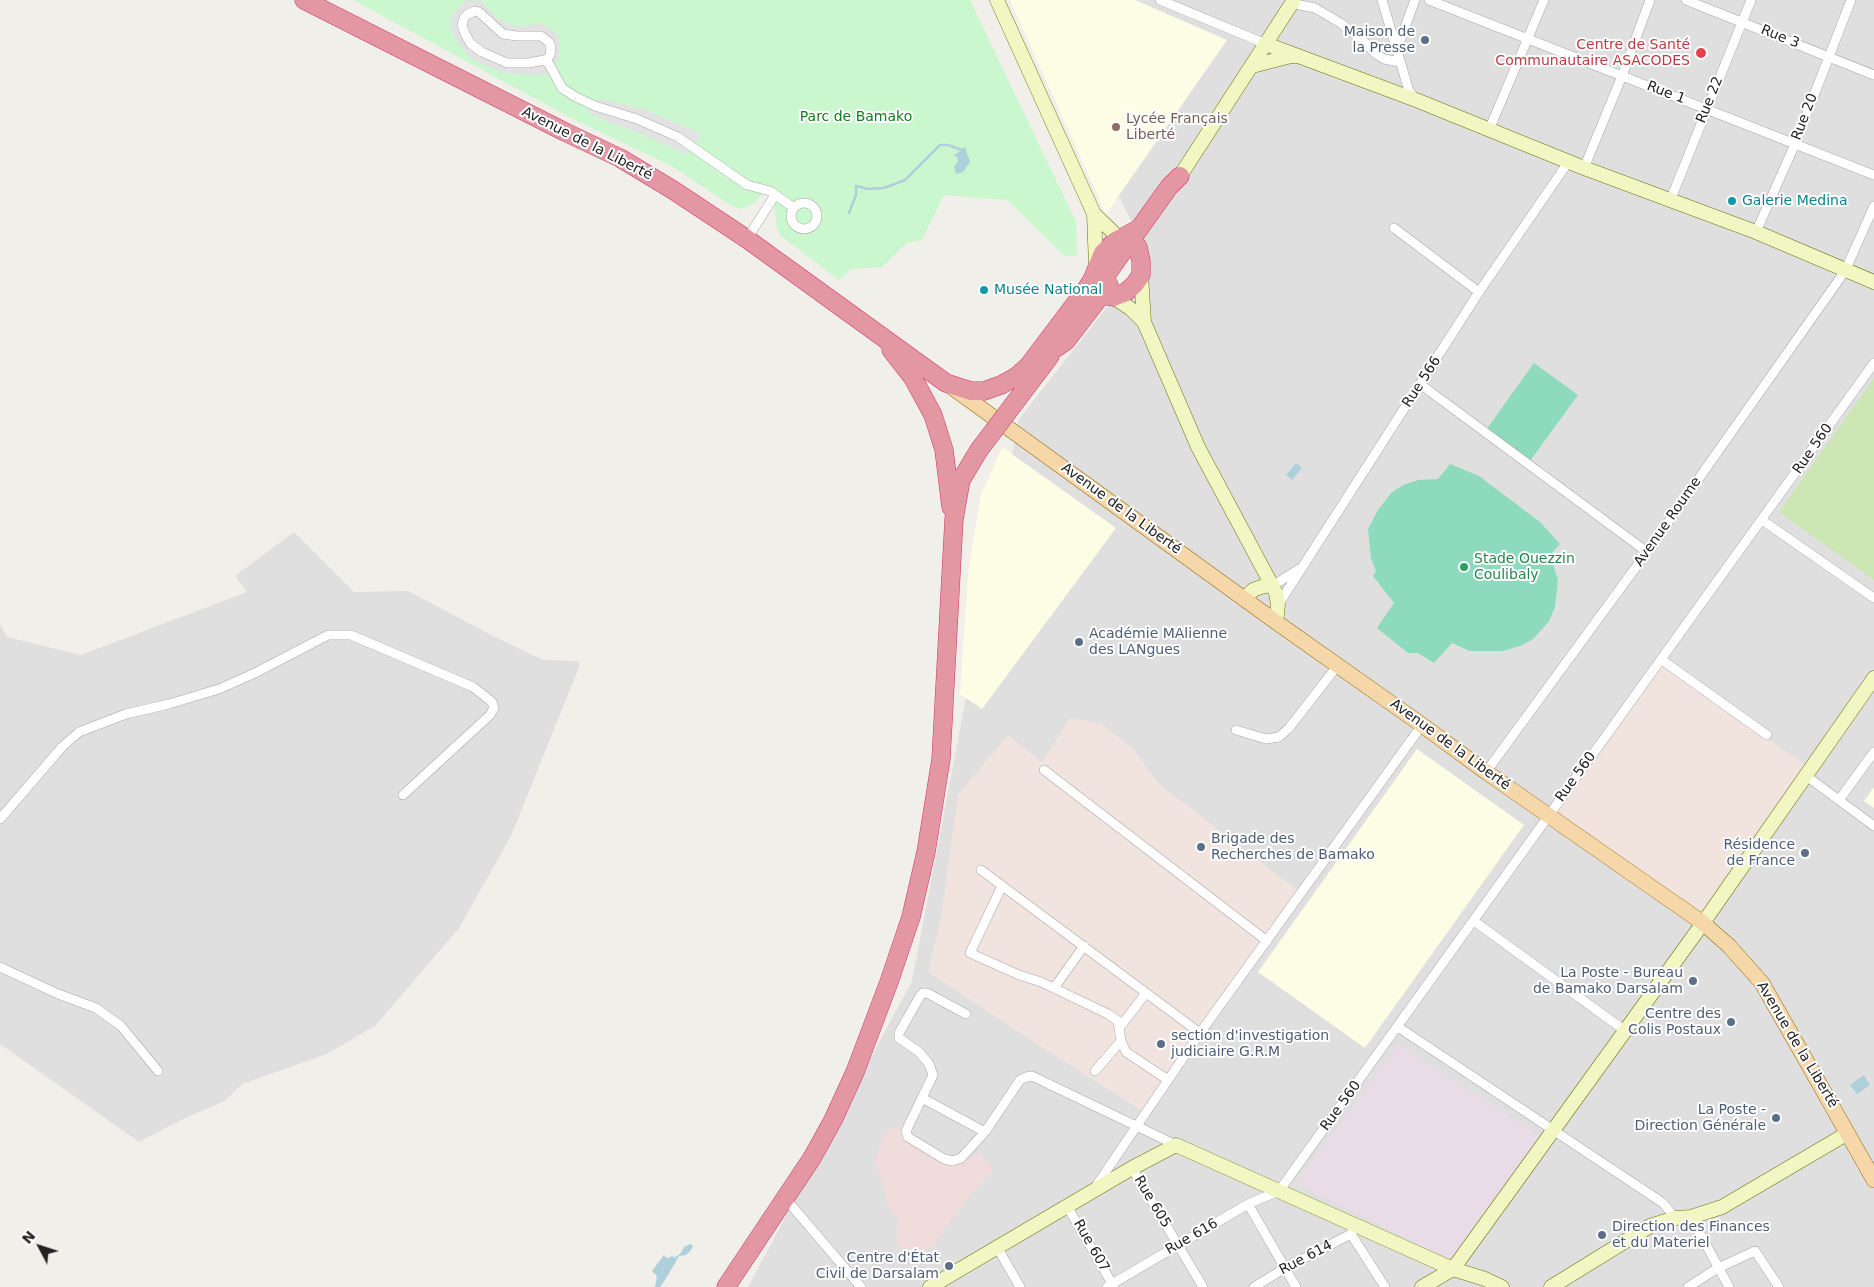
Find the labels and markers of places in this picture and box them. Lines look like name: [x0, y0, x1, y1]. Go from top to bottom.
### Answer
place label: Maison de la Presse: [1344, 24, 1415, 56]
marker: Maison de la Presse: [1419, 34, 1431, 46]
place label: Centre de Santé Communautaire ASACODES: [1495, 37, 1690, 70]
marker: Centre de Santé Communautaire ASACODES: [1694, 46, 1708, 60]
place label: Lycée Français Liberté: [1126, 111, 1228, 144]
marker: Lycée Français Liberté: [1110, 121, 1122, 133]
place label: Galerie Medina: [1742, 193, 1848, 209]
marker: Galerie Medina: [1726, 195, 1738, 207]
place label: Musée National: [994, 282, 1102, 298]
marker: Musée National: [978, 284, 990, 296]
place label: Stade Ouezzin Coulibaly: [1474, 551, 1575, 584]
marker: Stade Ouezzin Coulibaly: [1458, 561, 1470, 573]
place label: Académie MAlienne des LANgues: [1089, 626, 1227, 658]
marker: Académie MAlienne des LANgues: [1073, 636, 1085, 648]
place label: Brigade des Recherches de Bamako: [1211, 831, 1375, 864]
place label: Résidence de France: [1723, 837, 1795, 870]
marker: Brigade des Recherches de Bamako: [1195, 841, 1207, 853]
marker: Résidence de France: [1799, 847, 1811, 859]
place label: La Poste - Bureau de Bamako Darsalam: [1533, 965, 1683, 998]
marker: La Poste - Bureau de Bamako Darsalam: [1687, 975, 1699, 987]
place label: Centre des Colis Postaux: [1628, 1006, 1721, 1038]
marker: Centre des Colis Postaux: [1725, 1016, 1737, 1028]
place label: section d'investigation judiciaire G.R.M: [1171, 1028, 1329, 1060]
marker: section d'investigation judiciaire G.R.M: [1155, 1038, 1167, 1050]
place label: La Poste - Direction Générale: [1635, 1102, 1766, 1134]
marker: La Poste - Direction Générale: [1770, 1112, 1782, 1124]
place label: Direction des Finances et du Materiel: [1612, 1219, 1770, 1252]
marker: Direction des Finances et du Materiel: [1596, 1229, 1608, 1241]
place label: Centre d'État Civil de Darsalam: [816, 1250, 939, 1282]
marker: Centre d'État Civil de Darsalam: [943, 1260, 955, 1272]

